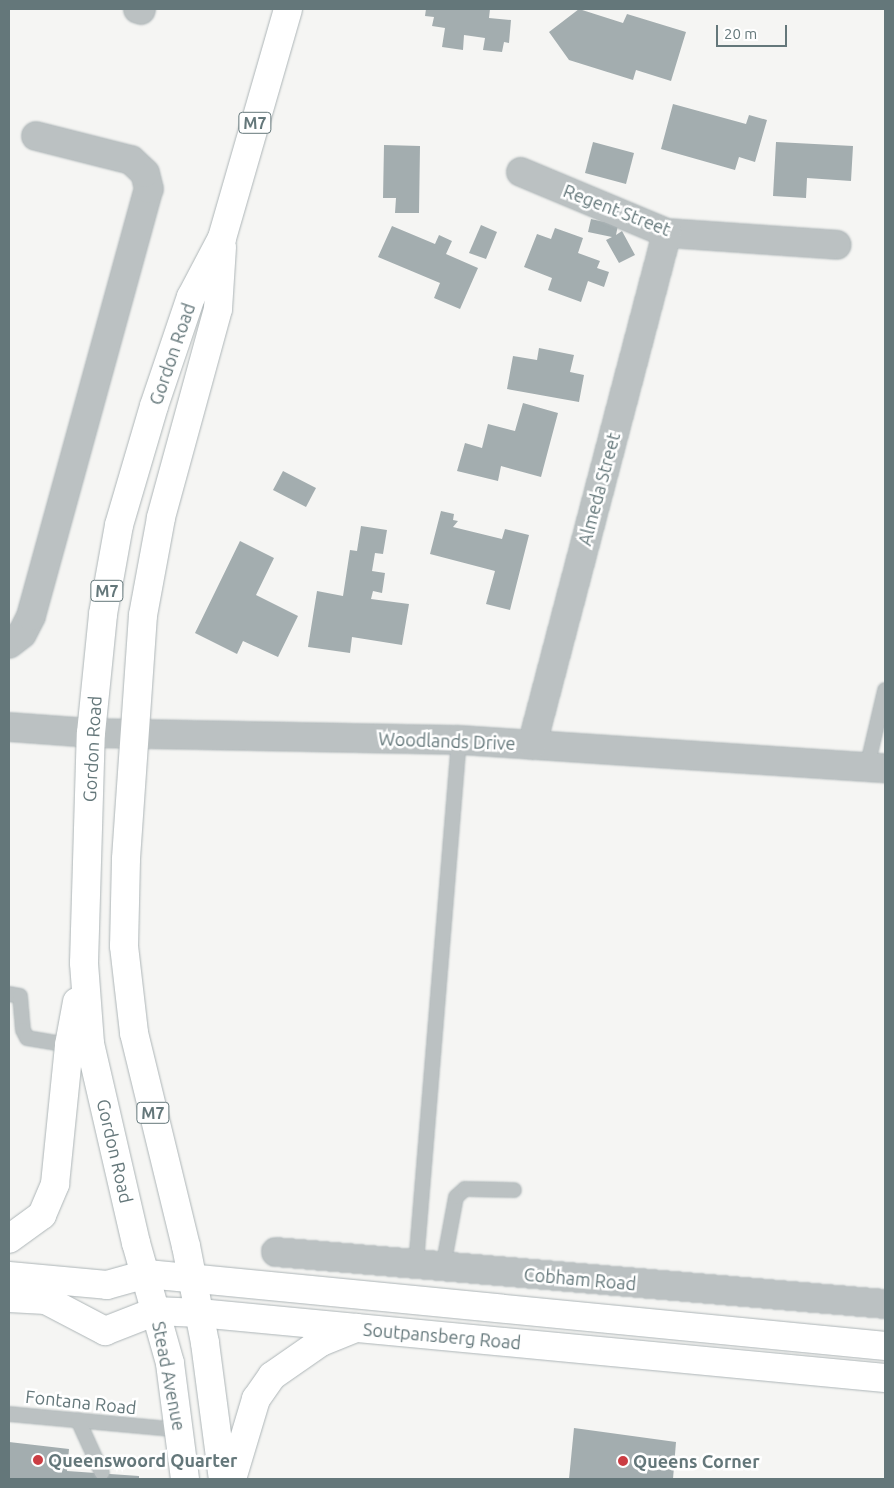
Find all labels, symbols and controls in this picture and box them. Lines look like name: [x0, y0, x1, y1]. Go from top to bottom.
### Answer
scale bar: [719, 15, 790, 47]
text: 20 m: [724, 25, 757, 42]
road number: M7: [238, 110, 272, 136]
street label: Regent Street: [560, 180, 674, 240]
street label: Gordon Road: [144, 300, 200, 408]
street label: Almeda Street: [574, 430, 624, 548]
road number: M7: [90, 578, 124, 604]
street label: Gordon Road: [78, 695, 106, 803]
street label: Woodlands Drive: [378, 728, 516, 754]
street label: Gordon Road: [93, 1097, 137, 1205]
road number: M7: [136, 1100, 170, 1126]
street label: Cobham Road: [523, 1263, 637, 1295]
street label: Soutpansberg Road: [362, 1318, 522, 1354]
street label: Stead Avenue: [148, 1319, 190, 1433]
street label: Fontana Road: [24, 1385, 138, 1419]
place label: Queenswoord Quarter: [48, 1449, 237, 1471]
place label: Queens Corner: [633, 1450, 760, 1472]
marker: Queenswoord Quarter: [32, 1454, 44, 1466]
marker: Queens Corner: [617, 1455, 629, 1467]

